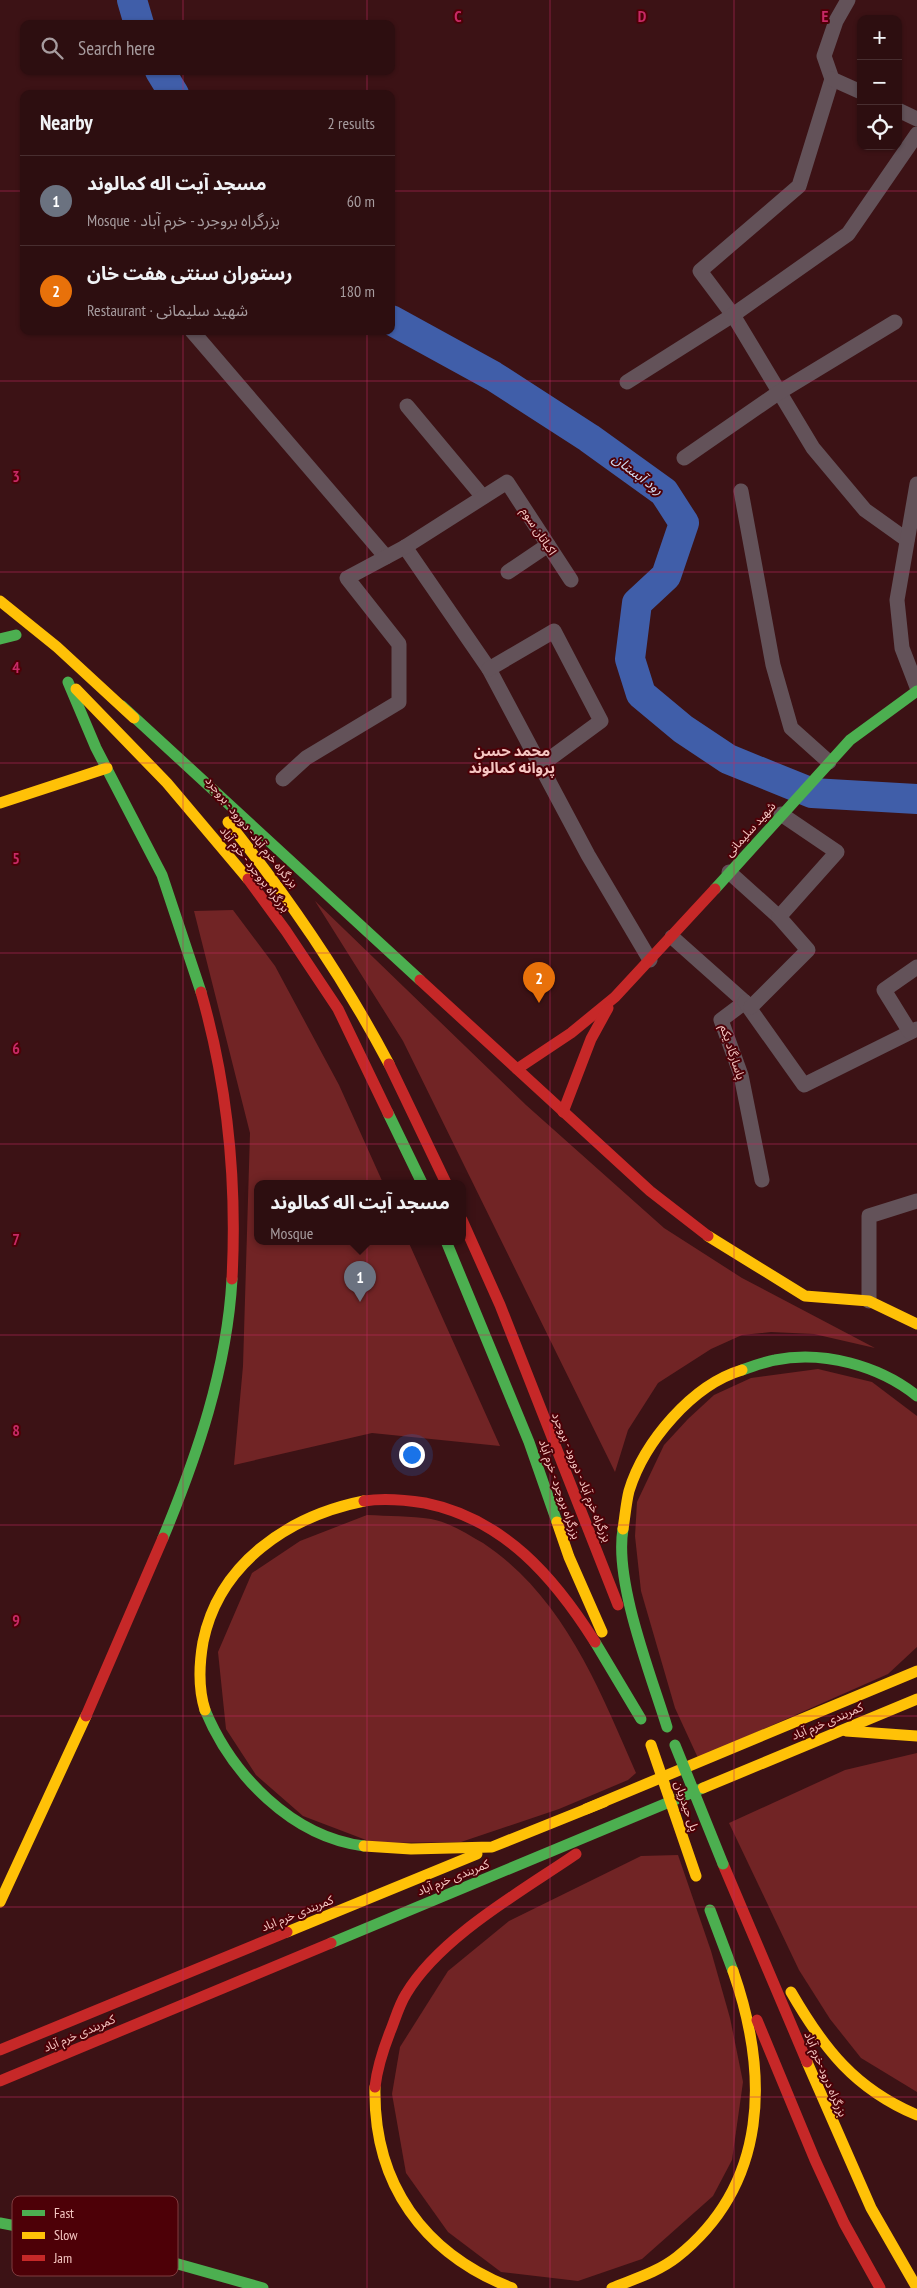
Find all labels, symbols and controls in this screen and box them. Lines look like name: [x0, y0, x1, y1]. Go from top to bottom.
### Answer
text: C: [454, 6, 462, 26]
text: D: [638, 6, 647, 26]
text: E: [822, 6, 829, 26]
map controls: [857, 15, 902, 150]
button: +: [857, 15, 902, 60]
search box: [20, 20, 395, 75]
icon: search: [38, 34, 66, 62]
text: Search here: [78, 36, 155, 60]
button: −: [857, 60, 902, 105]
button: locate: [857, 105, 902, 150]
text: Nearby: [40, 109, 93, 136]
text: 2 results: [328, 113, 375, 133]
text: مسجد آیت اله کمالوند: [87, 171, 266, 195]
text: 1: [52, 191, 60, 211]
text: 60 m: [347, 191, 375, 211]
text: Mosque · بزرگراه بروجرد - خرم آباد: [87, 210, 280, 230]
text: رستوران سنتی هفت خان: [87, 261, 293, 285]
text: 2: [52, 281, 60, 301]
text: 180 m: [340, 281, 375, 301]
text: Restaurant · شهید سلیمانی: [87, 300, 248, 320]
water label: رود آبستان: [609, 449, 667, 499]
text: 3: [12, 466, 20, 486]
street label: اکباتان سوم: [516, 504, 560, 559]
text: 4: [12, 657, 20, 677]
district label: محمد حسن پروانه کمالوند: [469, 741, 555, 777]
street label: بزرگراه خرم آباد - دورود - بروجرد: [201, 773, 302, 892]
street label: شهید سلیمانی: [721, 798, 779, 860]
street label: بزرگراه بروجرد - خرم آباد: [215, 823, 293, 916]
text: 5: [12, 848, 20, 868]
pin: 2: [523, 962, 555, 1003]
street label: پاسارگاد یکم: [715, 1023, 749, 1082]
text: 6: [12, 1038, 20, 1058]
popup: [254, 1180, 466, 1245]
text: مسجد آیت اله کمالوند: [270, 1190, 450, 1214]
text: Mosque: [270, 1223, 313, 1243]
text: 7: [12, 1229, 20, 1249]
pin: 1: [344, 1261, 376, 1302]
street label: بزرگراه خرم آباد - دورود - بروجرد: [547, 1410, 615, 1545]
text: 8: [12, 1420, 20, 1440]
street label: بزرگراه بروجرد - خرم آباد: [534, 1437, 584, 1542]
your location: [399, 1442, 425, 1468]
text: 9: [12, 1610, 20, 1630]
street label: کمربندی خرم آباد: [789, 1699, 867, 1745]
street label: پل حیدریان: [670, 1779, 703, 1833]
street label: کمربندی خرم آباد: [415, 1855, 493, 1900]
street label: کمربندی خرم اباد: [259, 1891, 337, 1936]
street label: کمربندی خرم آباد: [41, 2011, 119, 2057]
street label: بزرگراه درود-خرم آباد: [799, 2029, 851, 2120]
legend: [12, 2196, 178, 2276]
text: Fast: [54, 2204, 74, 2222]
text: Slow: [54, 2226, 78, 2244]
text: Jam: [53, 2249, 72, 2267]

